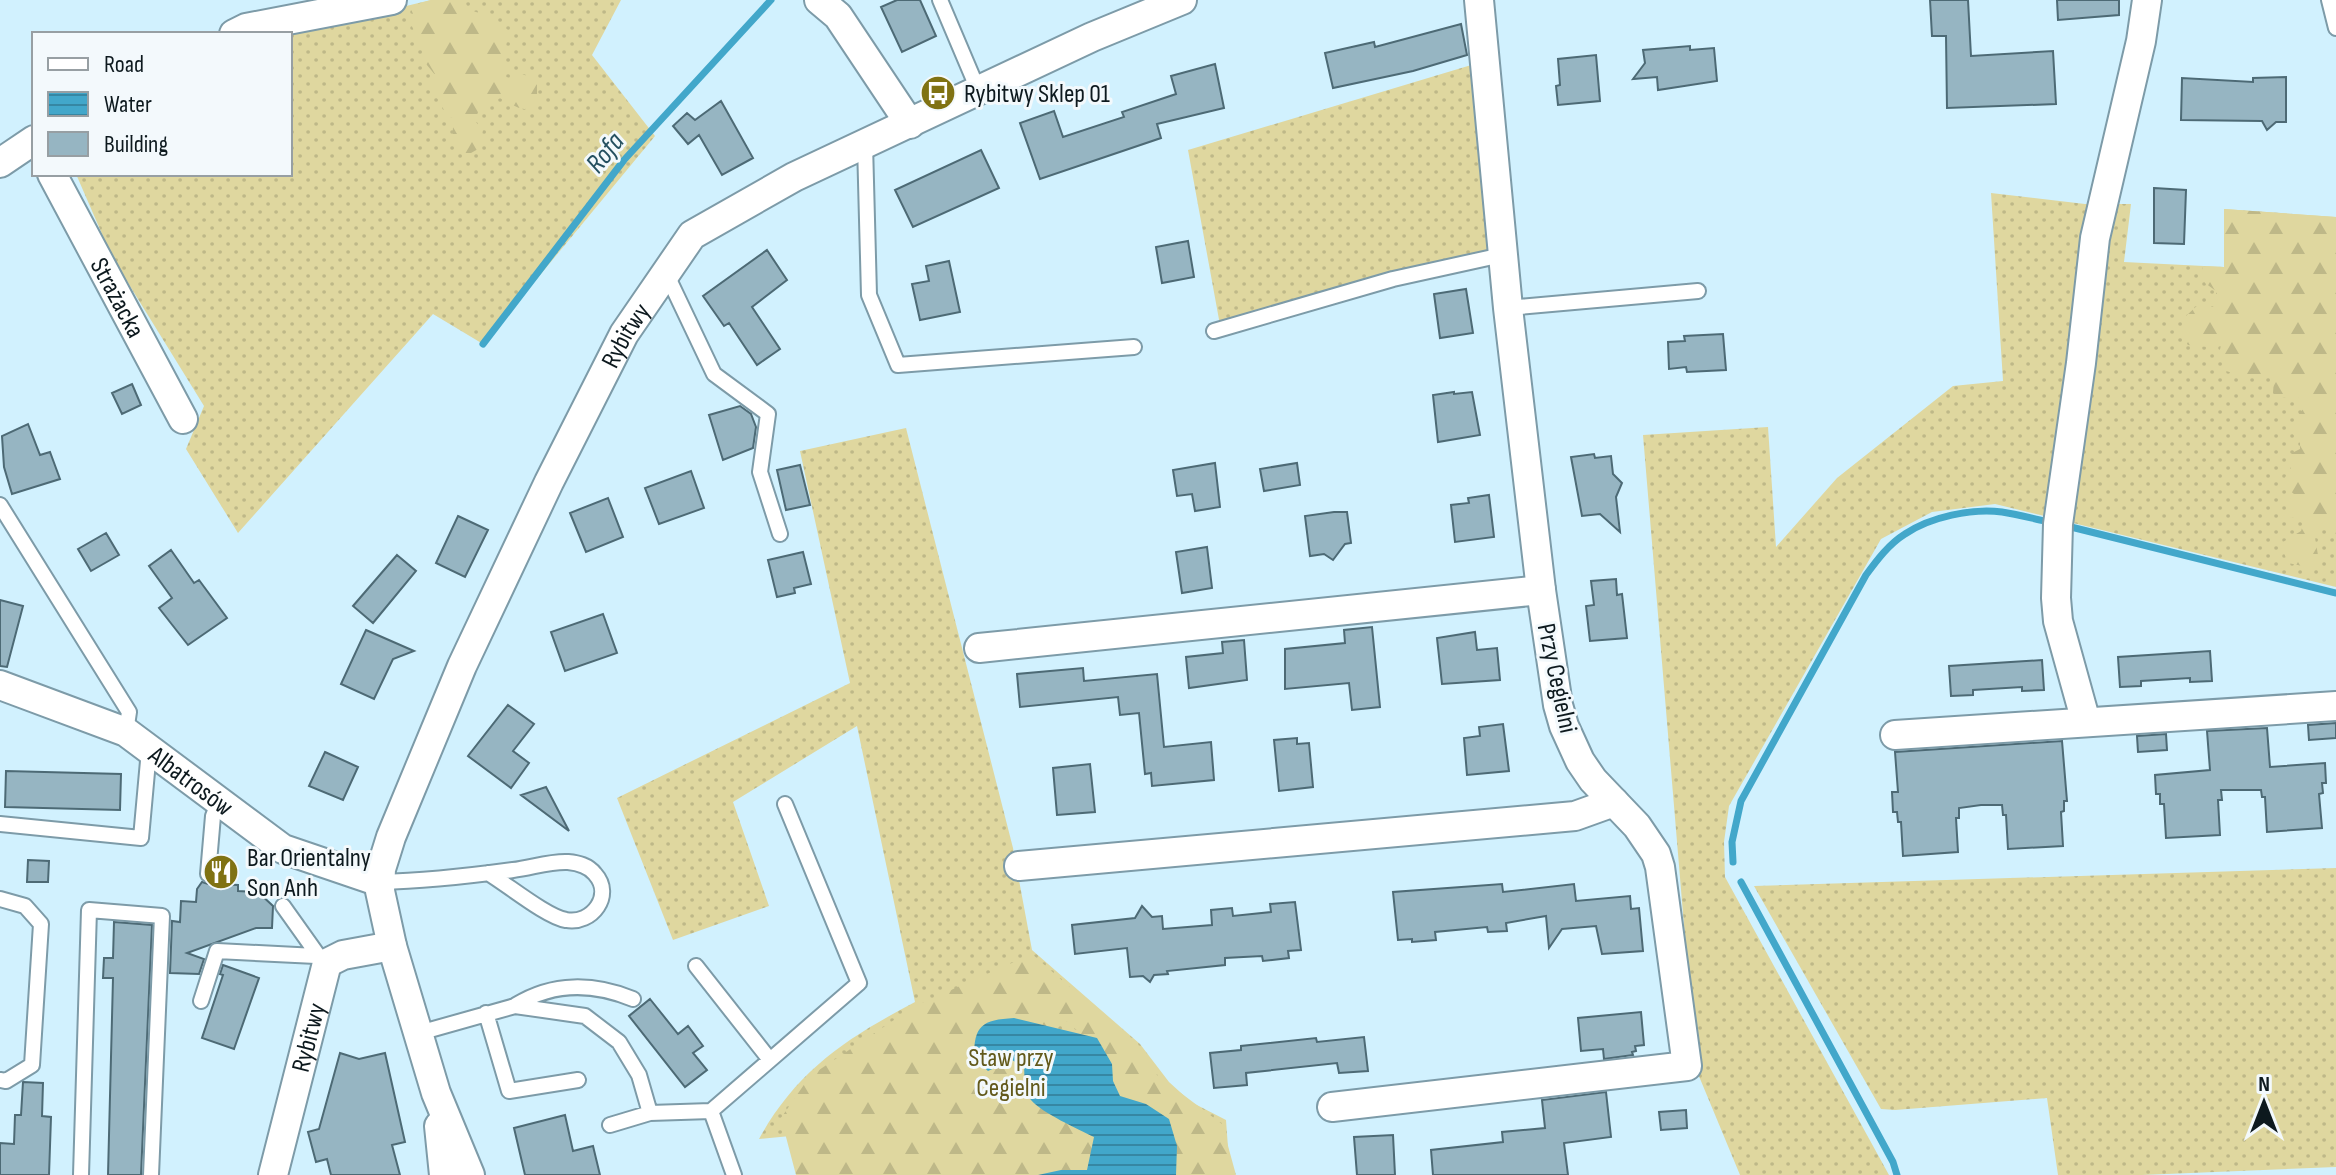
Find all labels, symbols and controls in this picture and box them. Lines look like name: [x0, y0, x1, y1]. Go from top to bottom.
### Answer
legend: [32, 32, 292, 176]
text: Road: [104, 50, 144, 79]
bus stop icon: Rybitwy Sklep 01: [919, 74, 957, 112]
place label: Rybitwy Sklep 01: [964, 79, 1110, 110]
text: Water: [104, 90, 152, 119]
water label: Rofa: [579, 126, 632, 180]
text: Building: [104, 130, 168, 159]
street label: Strażacka: [83, 253, 151, 343]
street label: Rybitwy: [595, 298, 657, 373]
street label: Przy Cegielni: [1530, 621, 1583, 736]
street label: Albatrosów: [141, 740, 239, 824]
place label: Bar Orientalny Son Anh: [247, 843, 371, 904]
restaurant icon: Bar Orientalny Son Anh: [202, 853, 240, 891]
street label: Rybitwy: [286, 1000, 333, 1075]
park label: Staw przy Cegielni: [968, 1043, 1054, 1104]
north arrow: [2224, 1063, 2304, 1143]
text: N: [2258, 1071, 2270, 1098]

